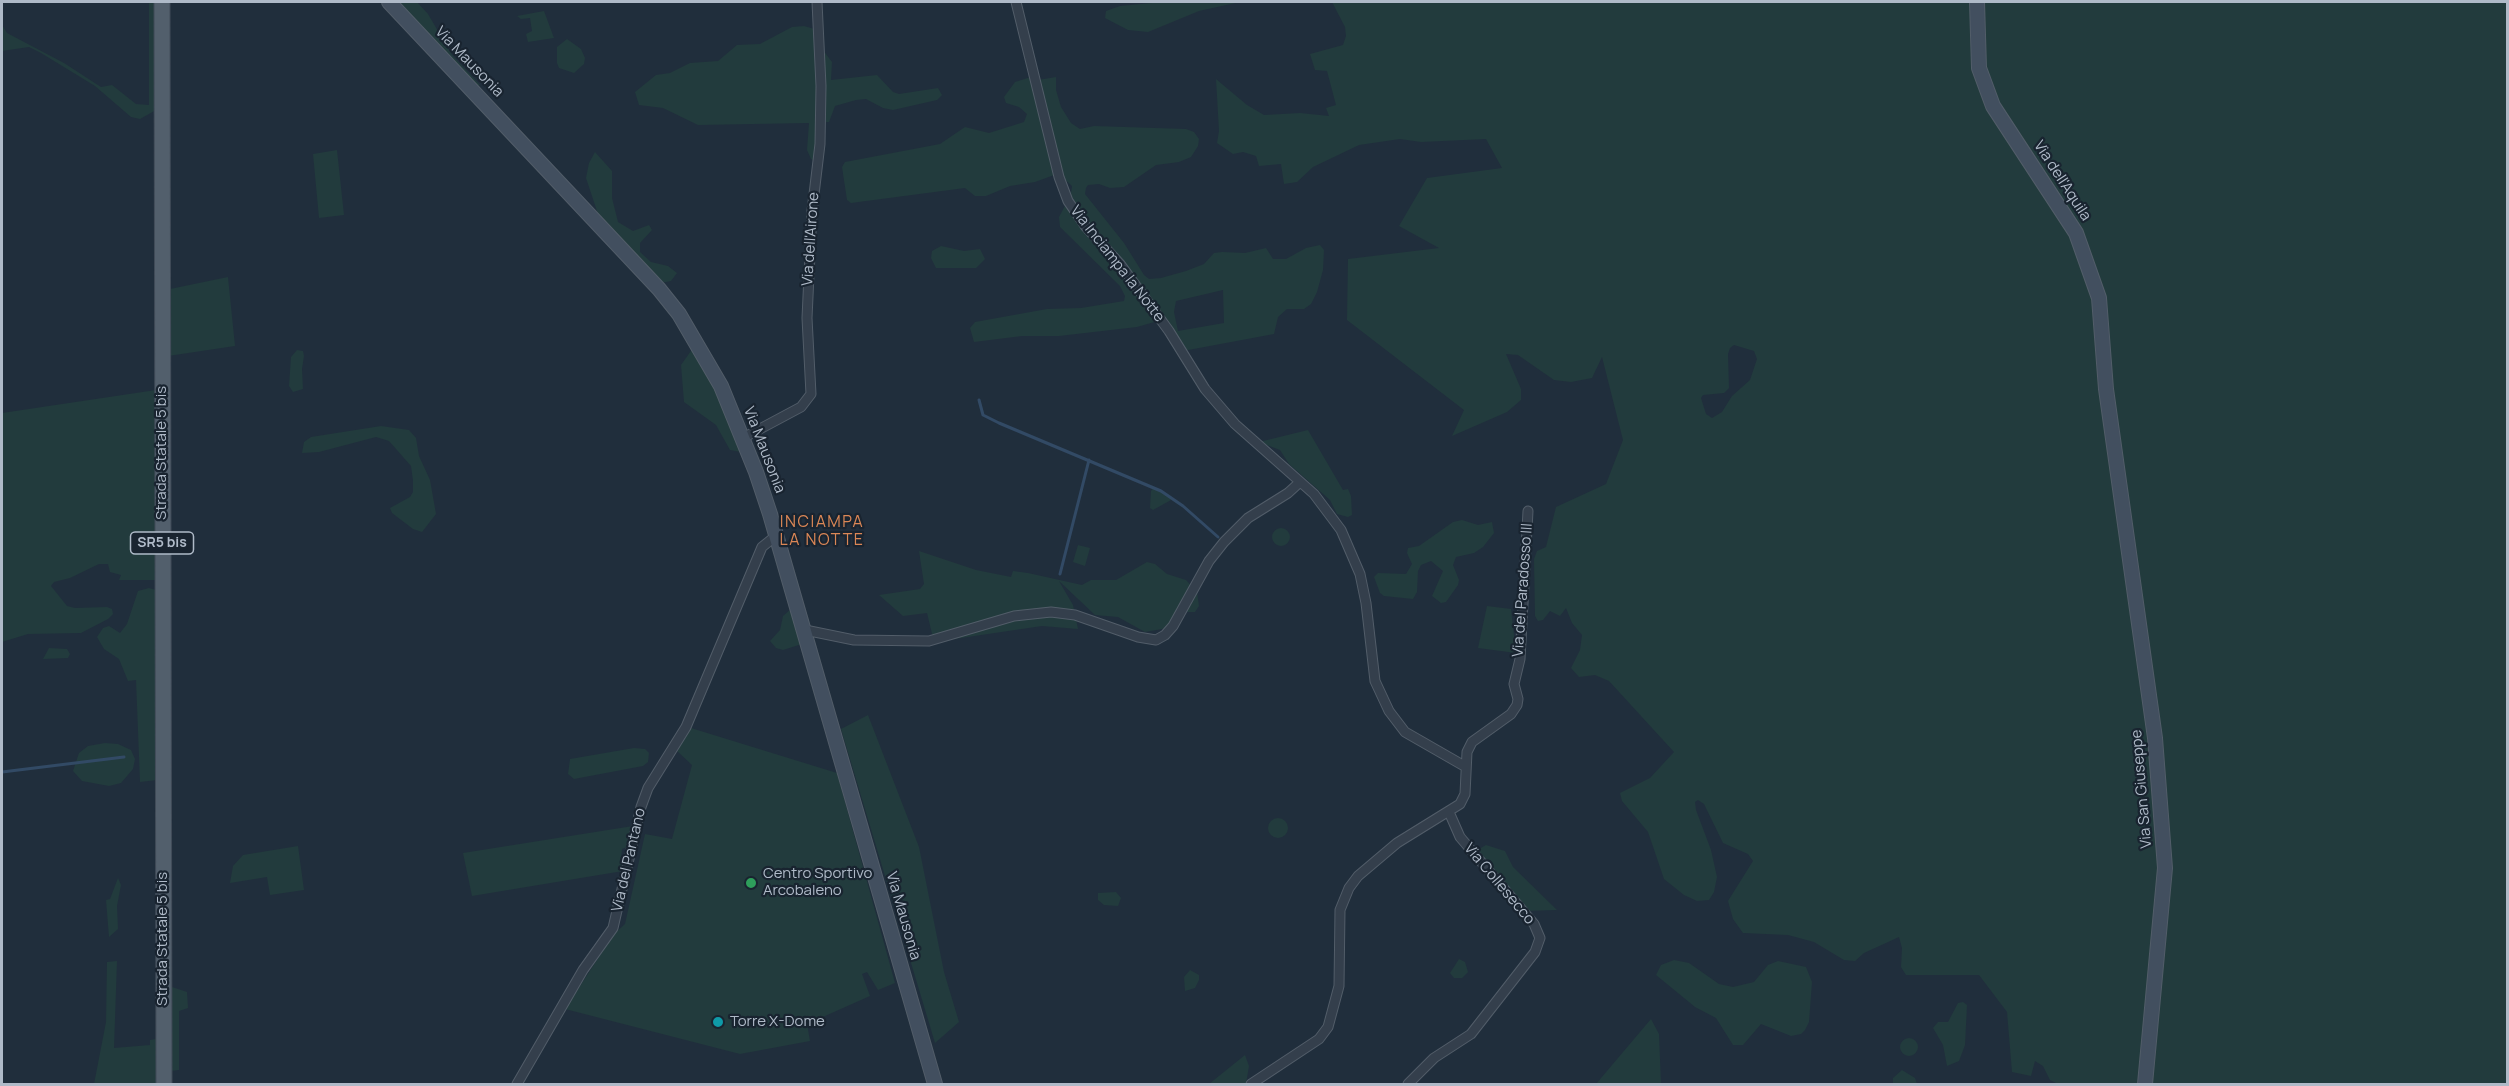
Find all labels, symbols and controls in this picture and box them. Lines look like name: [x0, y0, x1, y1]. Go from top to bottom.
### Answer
street label: Via Mausonia: [431, 23, 507, 101]
street label: Via dell'Aquila: [2029, 138, 2095, 224]
street label: Via dell'Airone: [799, 192, 823, 286]
street label: Via Inciampa la Notte: [1066, 202, 1168, 326]
street label: Strada Statale 5 bis: [153, 386, 171, 520]
street label: Via Mausonia: [739, 404, 789, 496]
district label: INCIAMPA LA NOTTE: [780, 513, 864, 551]
street label: Via del Paradosso III: [1509, 523, 1537, 657]
road number: SR5 bis: [130, 532, 194, 554]
street label: Via San Giuseppe: [2128, 729, 2156, 849]
street label: Via del Pantano: [608, 806, 650, 914]
street label: Via Collesecco: [1460, 840, 1538, 928]
place label: Centro Sportivo Arcobaleno: [763, 865, 872, 900]
street label: Via Mausonia: [882, 870, 924, 962]
street label: Strada Statale 5 bis: [154, 872, 172, 1006]
marker: Centro Sportivo Arcobaleno: [744, 876, 758, 890]
place label: Torre X-Dome: [730, 1013, 825, 1031]
marker: Torre X-Dome: [711, 1015, 725, 1029]

